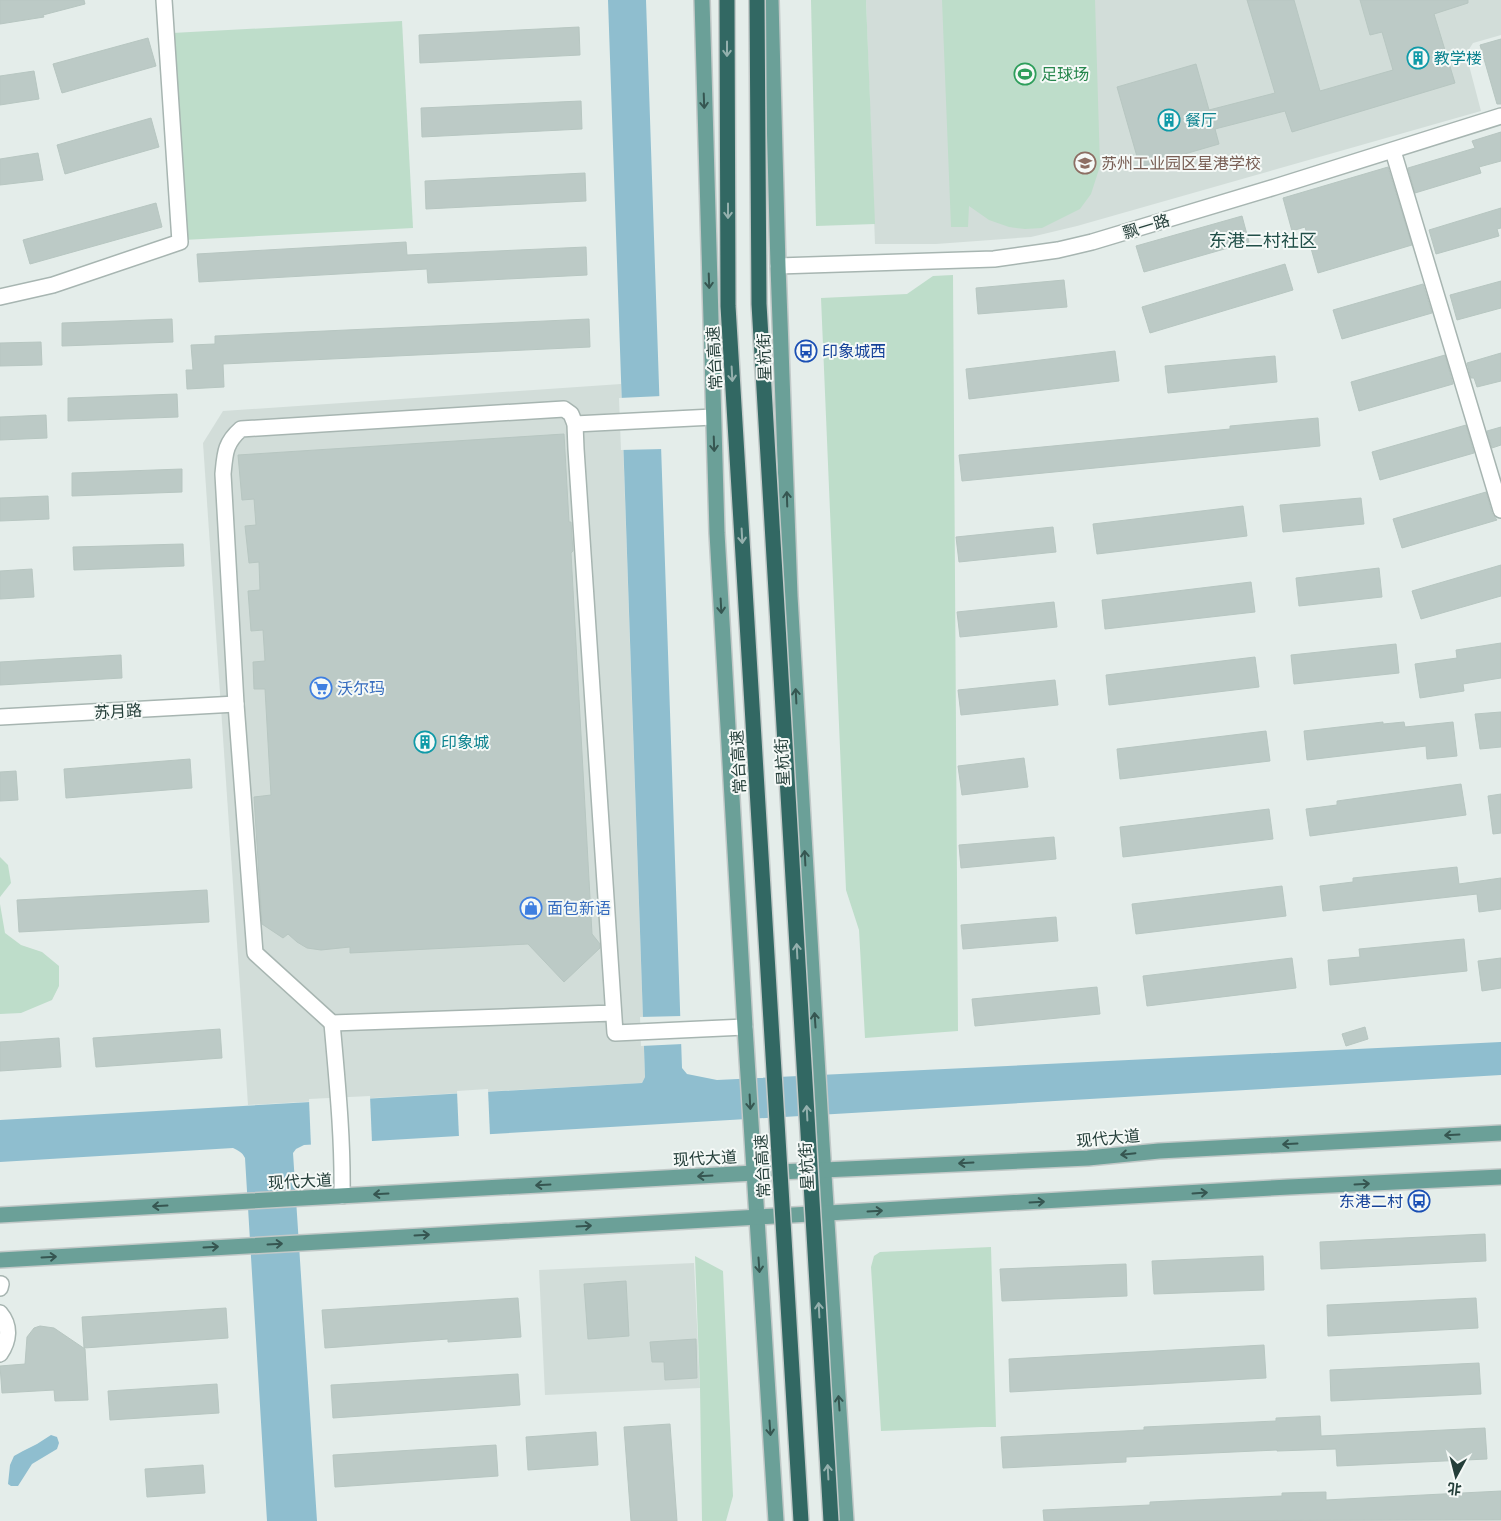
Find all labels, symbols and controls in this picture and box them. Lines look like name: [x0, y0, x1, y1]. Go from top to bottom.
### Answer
one-way arrow: [722, 40, 732, 56]
building icon: 教学楼: [1406, 46, 1430, 70]
place label: 教学楼: [1434, 50, 1482, 70]
sports icon: 足球场: [1013, 62, 1037, 86]
place label: 足球场: [1041, 66, 1089, 86]
one-way arrow: [700, 93, 709, 109]
building icon: 餐厅: [1157, 108, 1181, 132]
place label: 餐厅: [1185, 112, 1217, 132]
school or university icon: 苏州工业园区星港学校: [1073, 151, 1097, 175]
place label: 苏州工业园区星港学校: [1101, 155, 1261, 175]
one-way arrow: [723, 202, 733, 219]
street label: 飘一路: [1121, 211, 1172, 244]
district label: 东港二村社区: [1209, 231, 1317, 254]
one-way arrow: [704, 272, 714, 289]
street label: 常台高速: [704, 325, 728, 390]
street label: 星杭街: [755, 333, 777, 381]
bus stop icon: 印象城西: [794, 339, 818, 363]
place label: 印象城西: [822, 342, 886, 363]
one-way arrow: [728, 365, 737, 381]
one-way arrow: [709, 435, 718, 451]
one-way arrow: [782, 491, 791, 507]
one-way arrow: [738, 528, 747, 544]
one-way arrow: [717, 598, 726, 614]
supermarket icon: 沃尔玛: [309, 676, 333, 700]
place label: 沃尔玛: [337, 680, 385, 700]
one-way arrow: [792, 688, 801, 704]
street label: 苏月路: [94, 702, 143, 724]
street label: 常台高速: [728, 729, 752, 794]
building icon: 印象城: [413, 730, 437, 754]
place label: 印象城: [441, 733, 489, 754]
street label: 星杭街: [773, 737, 795, 786]
one-way arrow: [801, 851, 810, 867]
shop icon: 面包新语: [519, 896, 543, 920]
place label: 面包新语: [547, 900, 611, 920]
one-way arrow: [793, 943, 802, 959]
one-way arrow: [811, 1013, 820, 1029]
one-way arrow: [745, 1094, 754, 1110]
one-way arrow: [803, 1105, 812, 1121]
street label: 现代大道: [1075, 1127, 1141, 1153]
one-way arrow: [1445, 1131, 1461, 1140]
street label: 常台高速: [752, 1133, 776, 1198]
one-way arrow: [1282, 1139, 1298, 1148]
street label: 星杭街: [797, 1141, 819, 1190]
street label: 现代大道: [673, 1148, 738, 1172]
one-way arrow: [1120, 1149, 1136, 1159]
one-way arrow: [958, 1159, 974, 1168]
street label: 现代大道: [268, 1171, 333, 1195]
one-way arrow: [698, 1171, 714, 1180]
one-way arrow: [1354, 1179, 1370, 1188]
one-way arrow: [535, 1180, 551, 1189]
one-way arrow: [1191, 1188, 1207, 1197]
one-way arrow: [373, 1189, 389, 1198]
bus stop icon: 东港二村: [1407, 1189, 1431, 1213]
place label: 东港二村: [1339, 1193, 1403, 1213]
one-way arrow: [1029, 1197, 1045, 1206]
one-way arrow: [153, 1202, 169, 1211]
one-way arrow: [867, 1206, 883, 1215]
one-way arrow: [576, 1222, 592, 1231]
one-way arrow: [413, 1231, 429, 1240]
one-way arrow: [267, 1239, 283, 1248]
one-way arrow: [203, 1243, 219, 1252]
one-way arrow: [40, 1252, 56, 1261]
one-way arrow: [755, 1257, 764, 1273]
one-way arrow: [814, 1302, 823, 1318]
one-way arrow: [834, 1395, 843, 1411]
one-way arrow: [765, 1419, 774, 1435]
north arrow: [1431, 1451, 1481, 1501]
one-way arrow: [824, 1465, 833, 1481]
text: 北: [1447, 1478, 1463, 1497]

